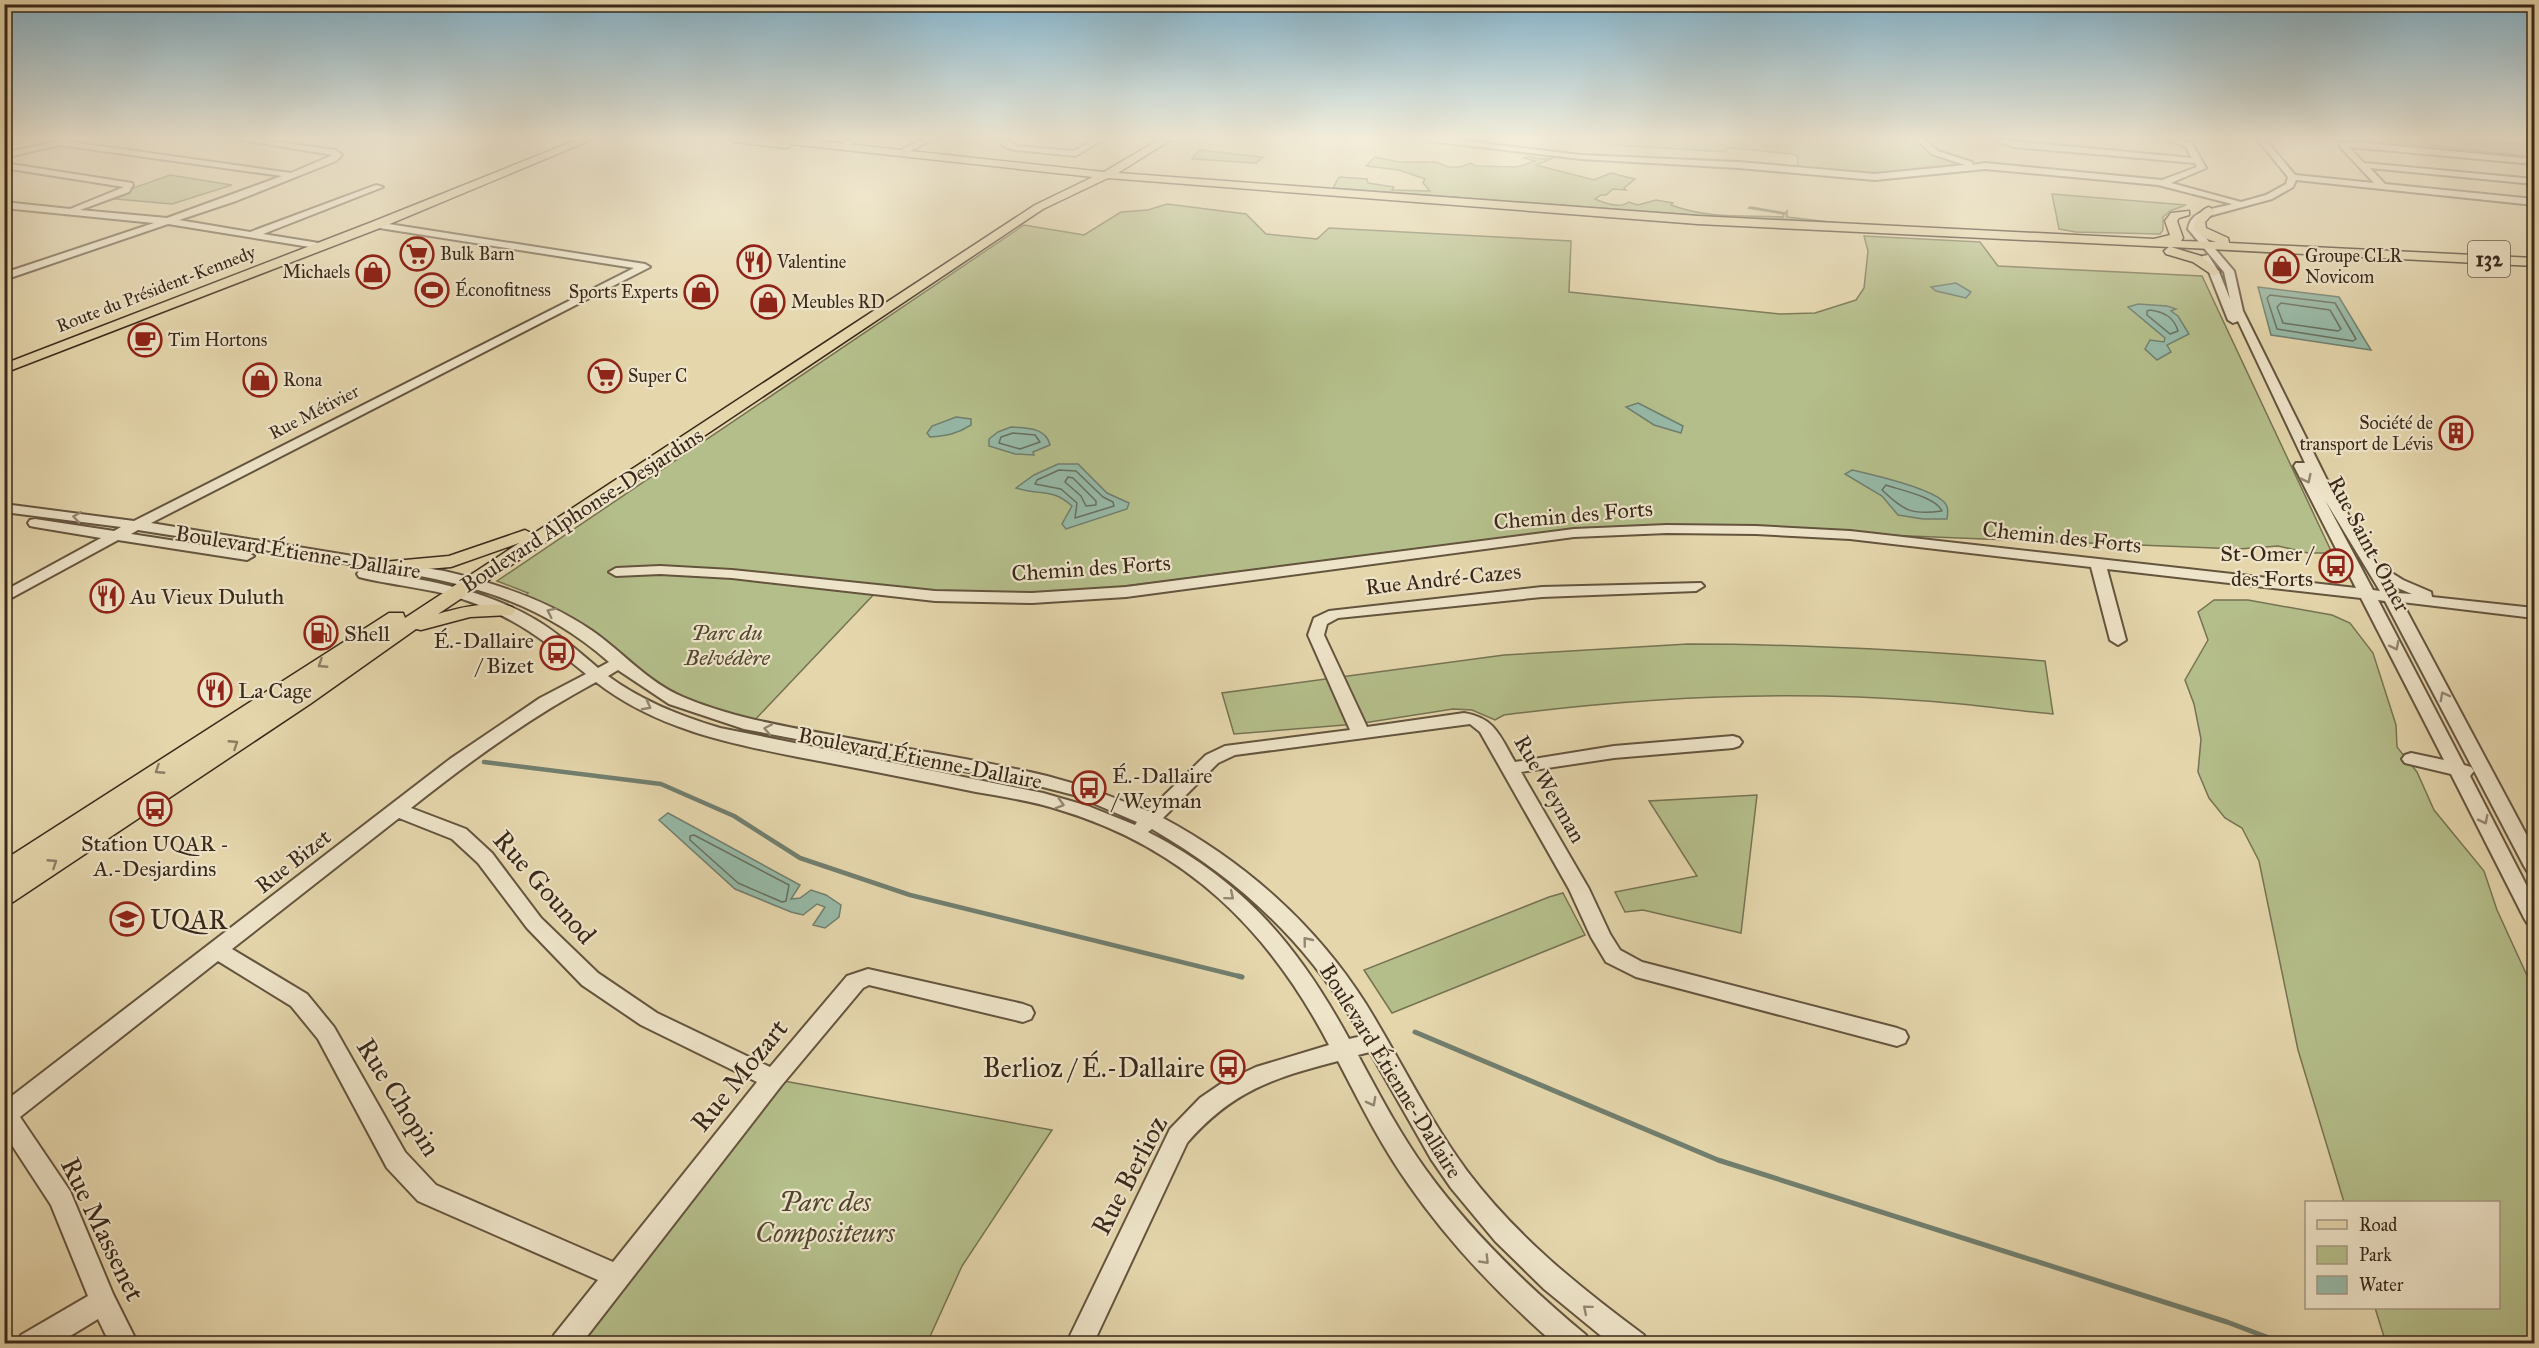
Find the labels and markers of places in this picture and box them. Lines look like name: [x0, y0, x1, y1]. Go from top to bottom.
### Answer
supermarket icon: Bulk Barn: [399, 236, 435, 272]
place label: Bulk Barn: [440, 243, 515, 265]
restaurant icon: Valentine: [736, 244, 772, 280]
place label: Groupe CLR Novicom: [2305, 245, 2404, 288]
shop icon: Groupe CLR Novicom: [2264, 248, 2300, 284]
place label: Valentine: [776, 251, 846, 273]
shop icon: Michaels: [355, 254, 391, 290]
place label: Michaels: [282, 261, 350, 283]
sports icon: Éconofitness: [414, 272, 450, 308]
shop icon: Sports Experts: [683, 274, 719, 310]
place label: Éconofitness: [455, 277, 551, 301]
place label: Sports Experts: [569, 281, 678, 303]
shop icon: Meubles RD: [750, 284, 786, 320]
place label: Meubles RD: [791, 291, 885, 313]
cafe icon: Tim Hortons: [127, 322, 163, 358]
place label: Tim Hortons: [168, 329, 267, 351]
supermarket icon: Super C: [587, 358, 623, 394]
shop icon: Rona: [242, 362, 278, 398]
place label: Super C: [628, 365, 687, 387]
place label: Rona: [283, 369, 322, 391]
place label: Société de transport de Lévis: [2299, 412, 2433, 455]
building icon: Société de transport de Lévis: [2438, 415, 2474, 451]
place label: St-Omer / des Forts: [2220, 540, 2315, 592]
bus stop icon: St-Omer / des Forts: [2318, 548, 2354, 584]
restaurant icon: Au Vieux Duluth: [89, 578, 125, 614]
place label: Au Vieux Duluth: [129, 583, 284, 610]
fuel station icon: Shell: [303, 615, 339, 651]
place label: Shell: [344, 620, 390, 647]
place label: É.-Dallaire / Bizet: [433, 627, 534, 679]
bus stop icon: É.-Dallaire / Bizet: [539, 635, 575, 671]
restaurant icon: La Cage: [197, 672, 233, 708]
place label: La Cage: [238, 677, 312, 704]
place label: É.-Dallaire / Weyman: [1110, 762, 1213, 814]
bus stop icon: É.-Dallaire / Weyman: [1071, 770, 1107, 806]
bus stop icon: Station UQAR - A.-Desjardins: [137, 791, 173, 827]
place label: Station UQAR - A.-Desjardins: [81, 830, 229, 882]
school or university icon: UQAR: [109, 901, 145, 937]
place label: UQAR: [150, 903, 228, 936]
bus stop icon: Berlioz / É.-Dallaire: [1210, 1049, 1246, 1085]
place label: Berlioz / É.-Dallaire: [983, 1050, 1205, 1084]

